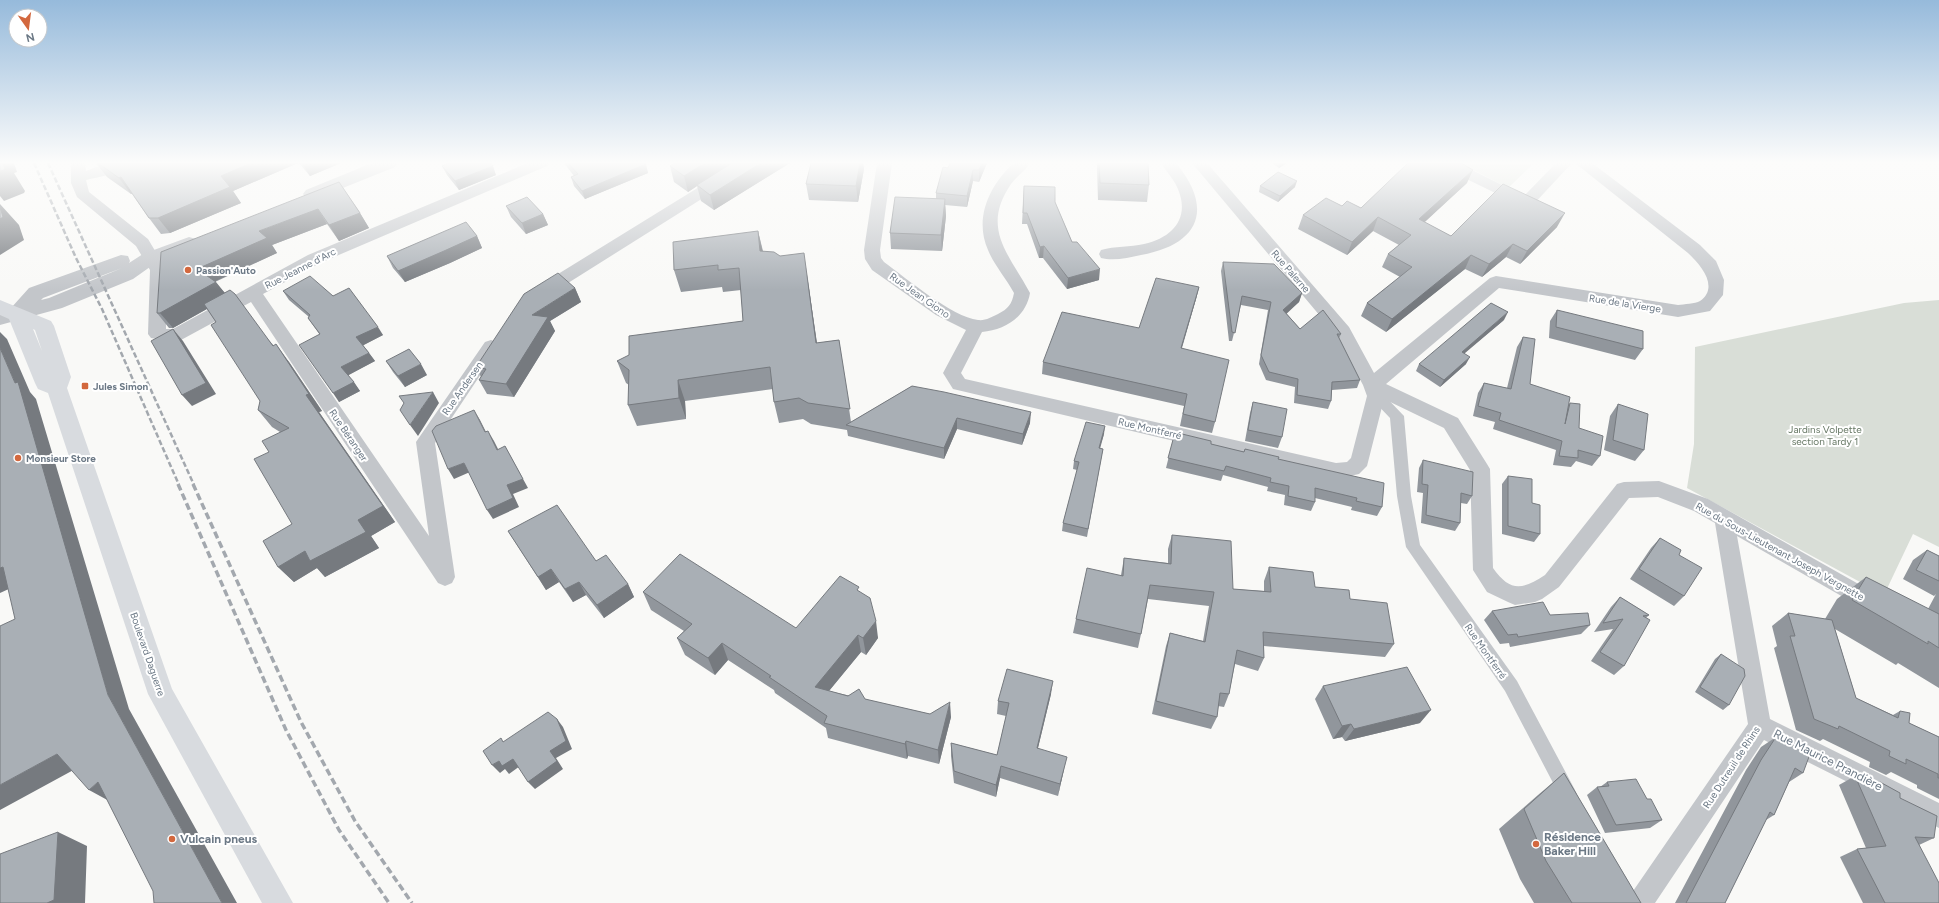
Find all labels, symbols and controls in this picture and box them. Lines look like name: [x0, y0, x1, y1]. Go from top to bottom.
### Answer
north arrow: [8, 8, 48, 48]
text: N: [25, 30, 36, 45]
street label: Rue Jeanne d'Arc: [263, 245, 338, 292]
street label: Rue Palerne: [1268, 247, 1313, 296]
place label: Passion'Auto: [196, 264, 256, 277]
marker: Passion'Auto: [183, 265, 193, 275]
street label: Rue Jean Giono: [887, 270, 953, 321]
street label: Rue de la Vierge: [1588, 291, 1662, 316]
street label: Rue Andersen: [439, 359, 486, 418]
place label: Jules Simon: [93, 380, 148, 393]
marker: Jules Simon: [80, 381, 90, 391]
street label: Rue Béranger: [326, 407, 371, 464]
street label: Rue Montferré: [1117, 415, 1183, 442]
park label: Jardins Volpette section Tardy 1: [1788, 423, 1862, 448]
place label: Monsieur Store: [26, 452, 96, 465]
marker: Monsieur Store: [13, 453, 23, 463]
street label: Rue du Sous-Lieutenant Joseph Vergnette: [1693, 500, 1867, 604]
street label: Boulevard Daguerre: [127, 610, 168, 698]
street label: Rue Montferré: [1462, 621, 1510, 682]
street label: Rue Dutreuil de Rhins: [1700, 723, 1763, 811]
street label: Rue Maurice Prandière: [1771, 726, 1885, 794]
place label: Résidence Baker Hill: [1544, 830, 1601, 858]
place label: Vulcain pneus: [180, 832, 257, 846]
marker: Vulcain pneus: [167, 834, 177, 844]
marker: Résidence Baker Hill: [1531, 839, 1541, 849]

